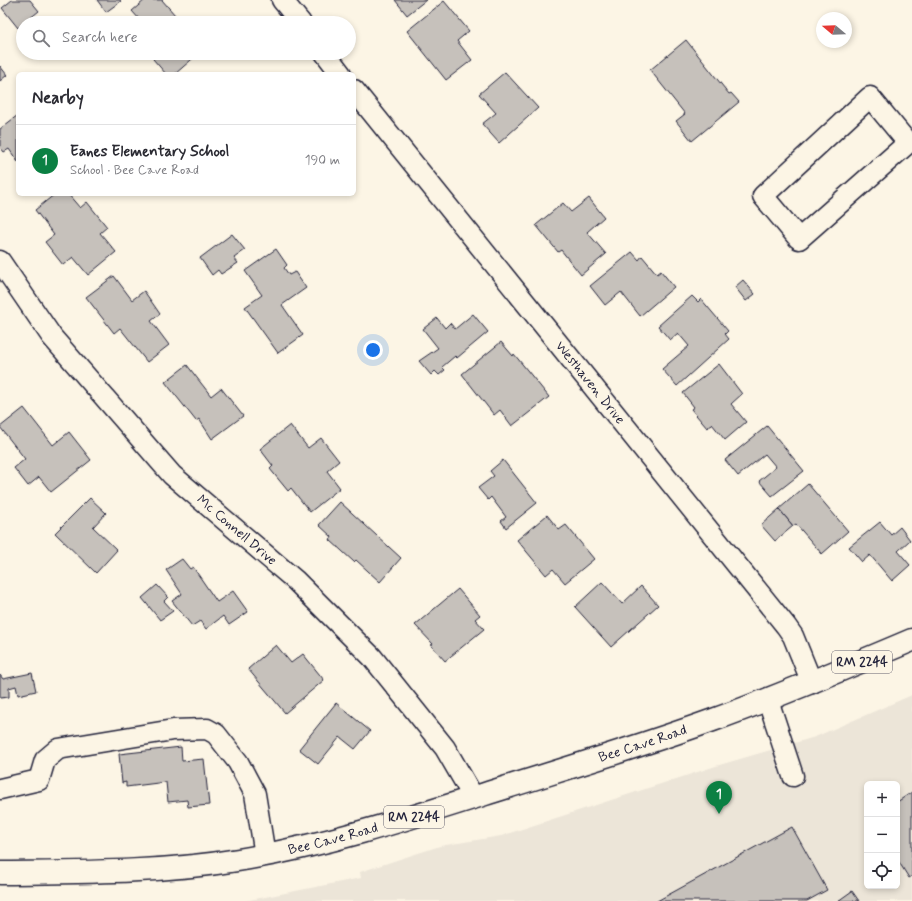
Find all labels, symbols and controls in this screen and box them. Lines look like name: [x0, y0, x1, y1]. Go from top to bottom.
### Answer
north arrow: [816, 12, 852, 48]
search box: [16, 16, 356, 60]
icon: search: [30, 27, 52, 49]
text: Search here: [62, 28, 138, 48]
text: Nearby: [32, 87, 84, 109]
text: Eanes Elementary School: [70, 142, 229, 162]
text: 1: [42, 152, 48, 169]
text: 190 m: [305, 152, 340, 169]
text: School · Bee Cave Road: [70, 162, 199, 179]
street label: Westhaven Drive: [551, 338, 629, 428]
your location: [363, 340, 383, 360]
street label: Mc Connell Drive: [193, 491, 281, 570]
road number: RM 2244: [832, 651, 892, 673]
street label: Bee Cave Road: [596, 721, 689, 767]
pin: 1: [706, 781, 732, 814]
map controls: [864, 781, 900, 889]
button: +: [864, 781, 900, 817]
road number: RM 2244: [384, 806, 444, 828]
button: −: [864, 817, 900, 853]
street label: Bee Cave Road: [287, 819, 380, 859]
button: locate: [864, 853, 900, 889]

